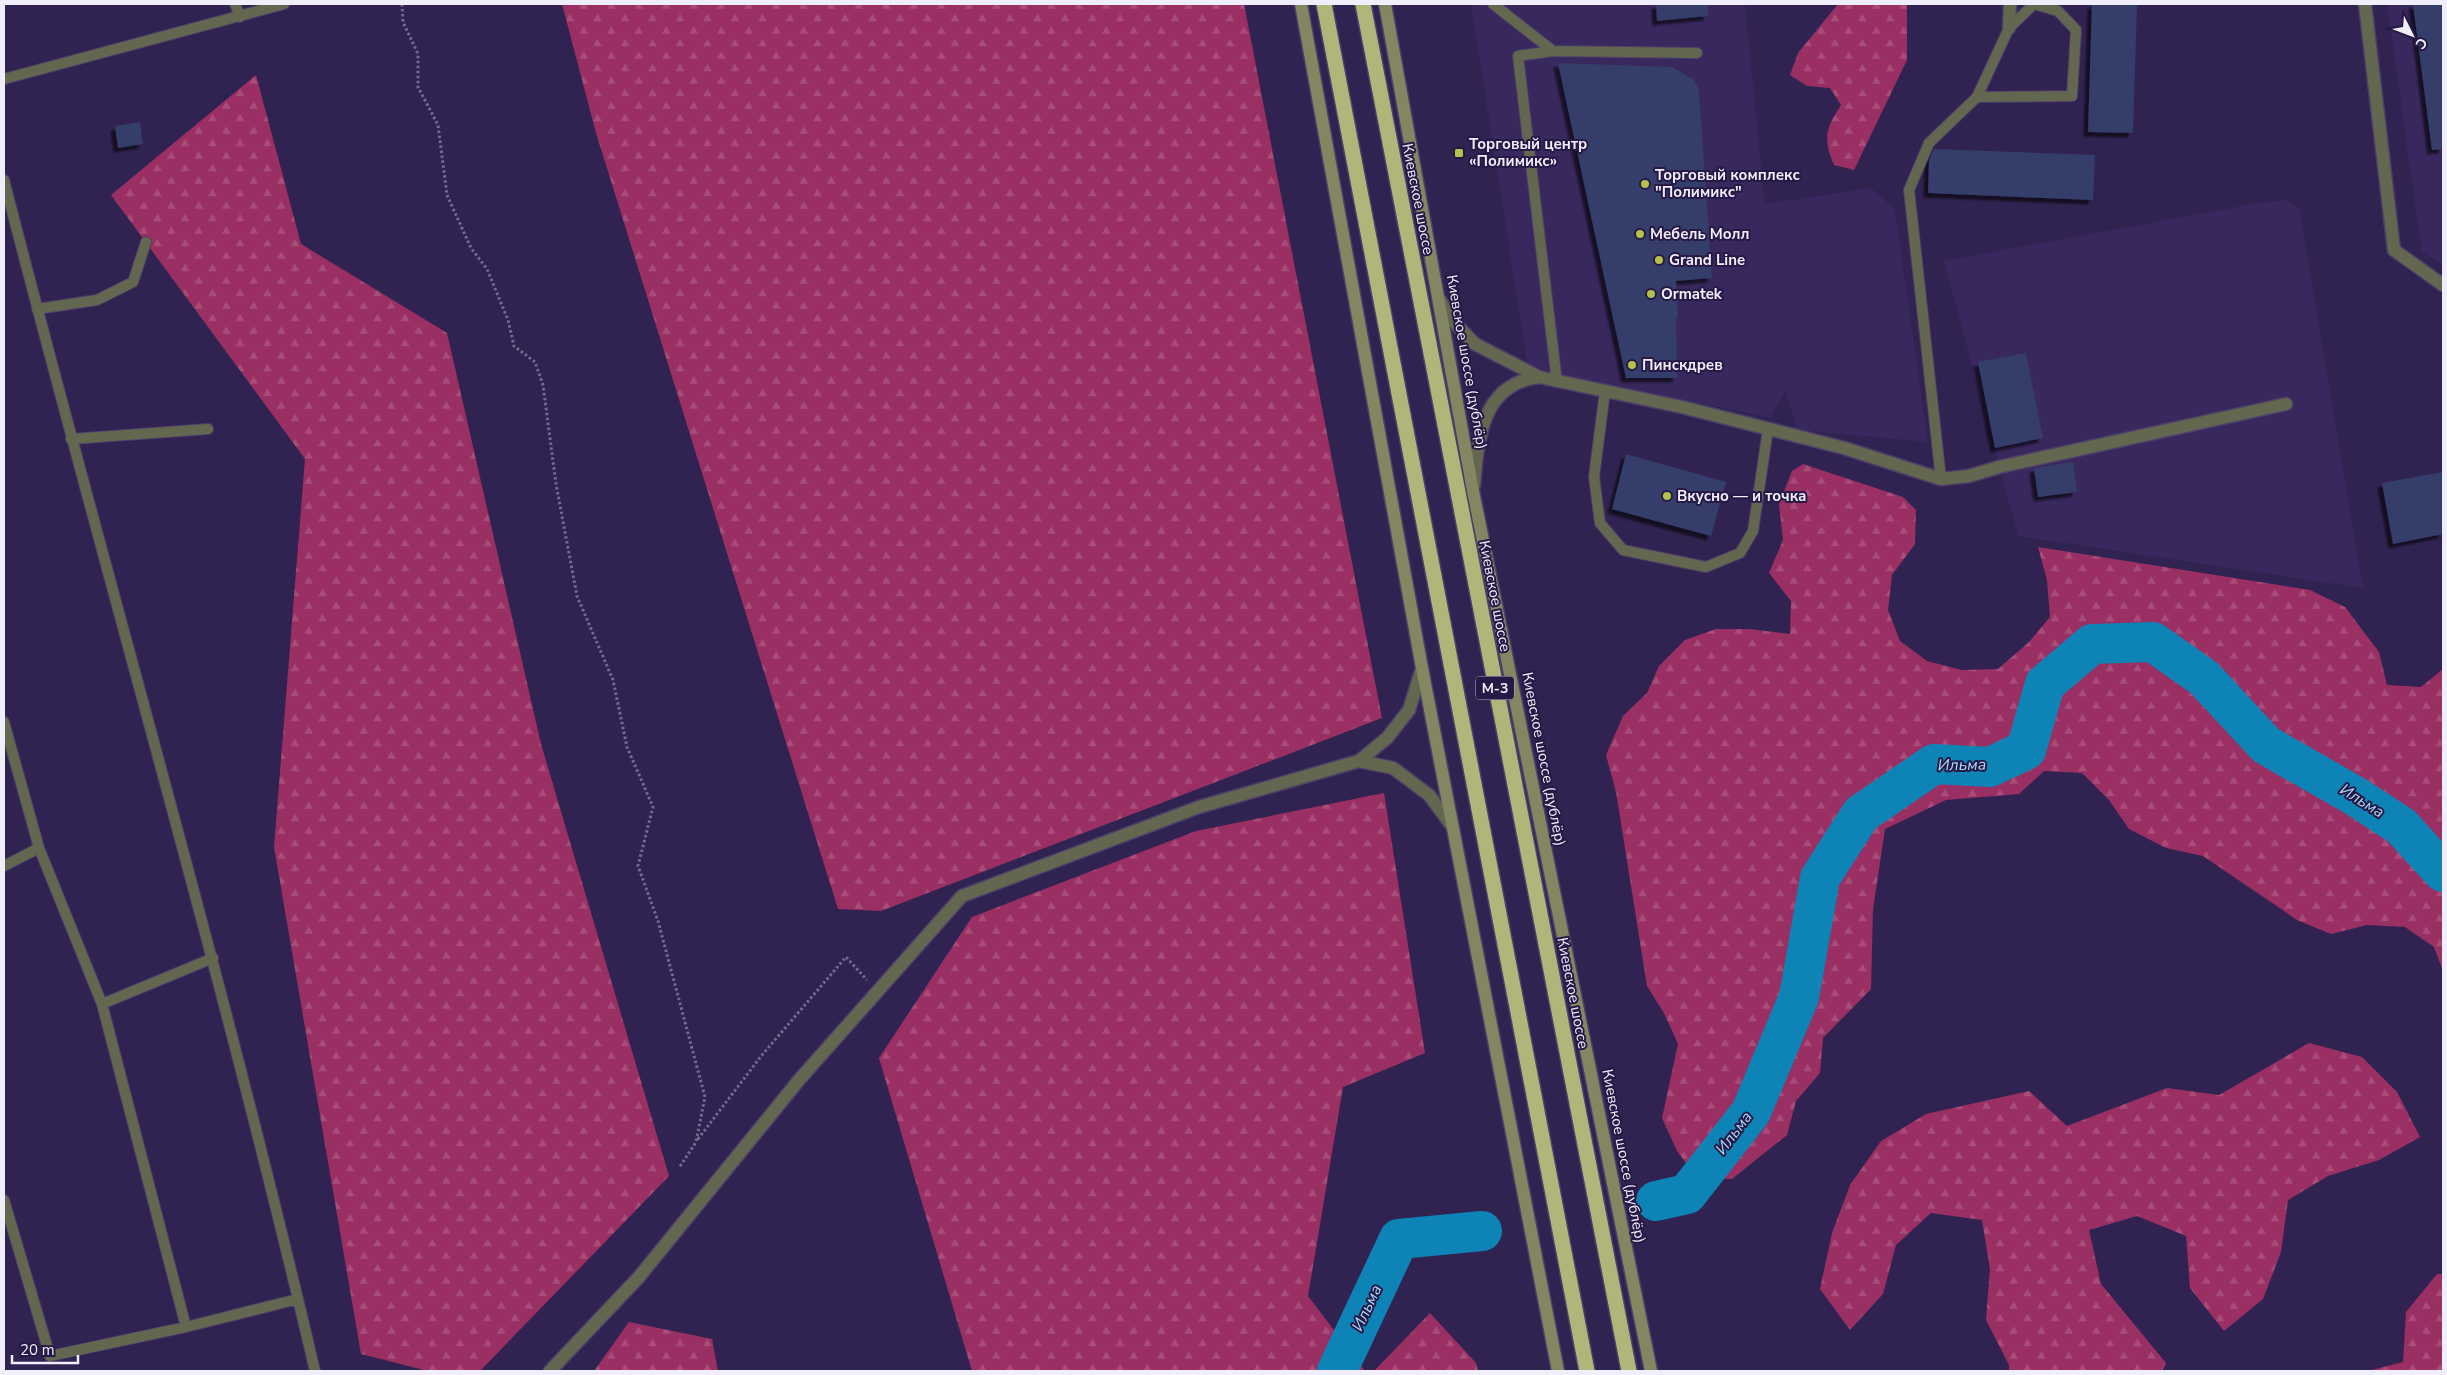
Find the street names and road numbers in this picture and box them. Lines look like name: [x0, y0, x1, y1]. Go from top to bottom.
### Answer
street label: Киевское шоссе: [1397, 142, 1439, 256]
street label: Киевское шоссе (дублёр): [1442, 273, 1492, 451]
street label: Киевское шоссе: [1474, 539, 1516, 653]
street label: Киевское шоссе (дублёр): [1517, 670, 1571, 848]
road number: М-3: [1476, 676, 1514, 700]
street label: Киевское шоссе: [1552, 936, 1594, 1050]
street label: Киевское шоссе (дублёр): [1597, 1067, 1651, 1245]

